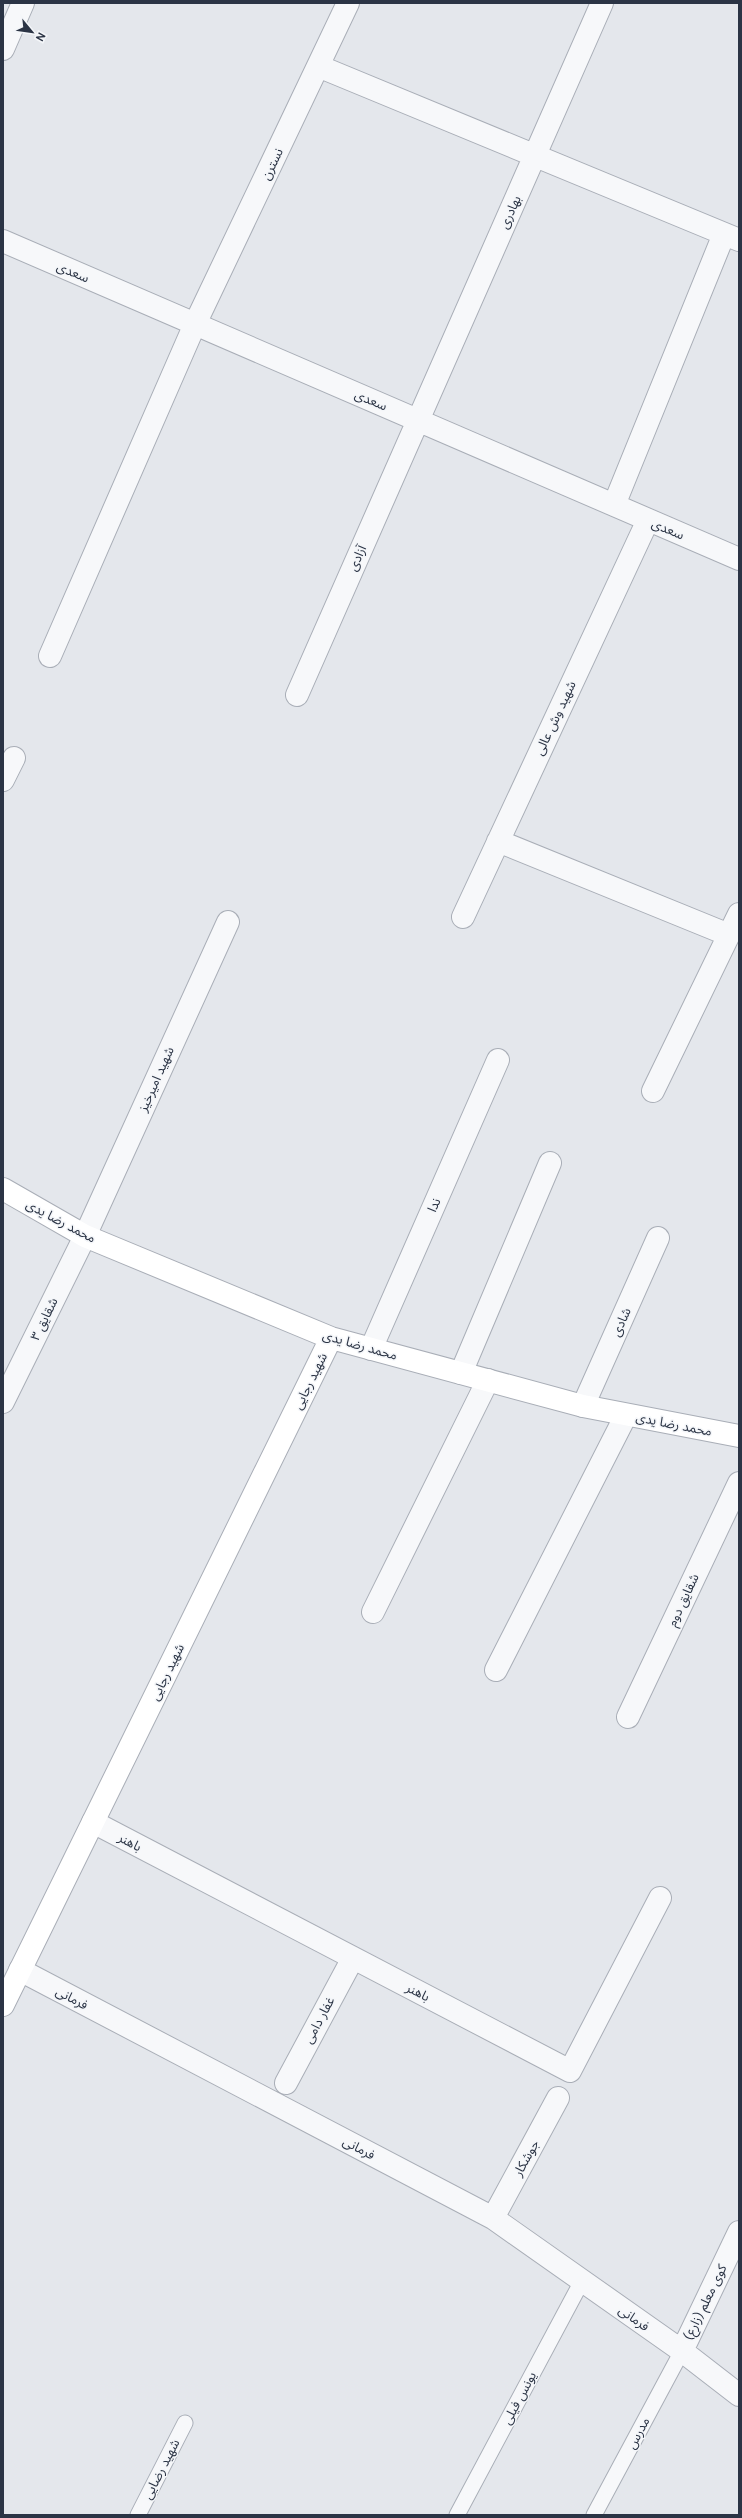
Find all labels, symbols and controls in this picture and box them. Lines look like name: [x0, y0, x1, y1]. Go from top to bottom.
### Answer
north arrow: [12, 12, 52, 52]
text: N: [33, 30, 49, 44]
street label: نسترن: [257, 145, 287, 183]
street label: بهادری: [495, 193, 525, 231]
street label: سعدی: [54, 258, 92, 286]
street label: سعدی: [352, 386, 390, 414]
street label: سعدی: [649, 515, 687, 543]
street label: آزادی: [344, 541, 371, 574]
street label: شهید وش عالی: [530, 678, 580, 758]
street label: شهید امیرخیز: [134, 1044, 178, 1115]
street label: محمد رضا یدی: [23, 1195, 99, 1247]
street label: ندا: [423, 1195, 445, 1215]
street label: شقایق ۳: [26, 1295, 62, 1343]
street label: شادی: [607, 1305, 635, 1339]
street label: محمد رضا یدی: [321, 1326, 400, 1364]
street label: شهید رجایی: [289, 1350, 331, 1412]
street label: محمد رضا یدی: [635, 1408, 714, 1440]
street label: شقایق دوم: [663, 1571, 704, 1630]
street label: شهید رجایی: [146, 1641, 188, 1703]
street label: باهنر: [114, 1828, 145, 1855]
street label: باهنر: [402, 1978, 433, 2005]
street label: فرمانی: [53, 1982, 91, 2014]
street label: غفار دامی: [300, 1993, 339, 2046]
street label: فرمانی: [340, 2132, 378, 2164]
street label: جوشکار: [509, 2136, 543, 2180]
street label: کوی معلم (زارع): [679, 2261, 733, 2343]
street label: فرمانی: [615, 2301, 653, 2335]
street label: یونس فیلی: [498, 2368, 540, 2427]
street label: مدرس: [623, 2414, 654, 2452]
street label: شهید رضایی: [139, 2436, 183, 2502]

